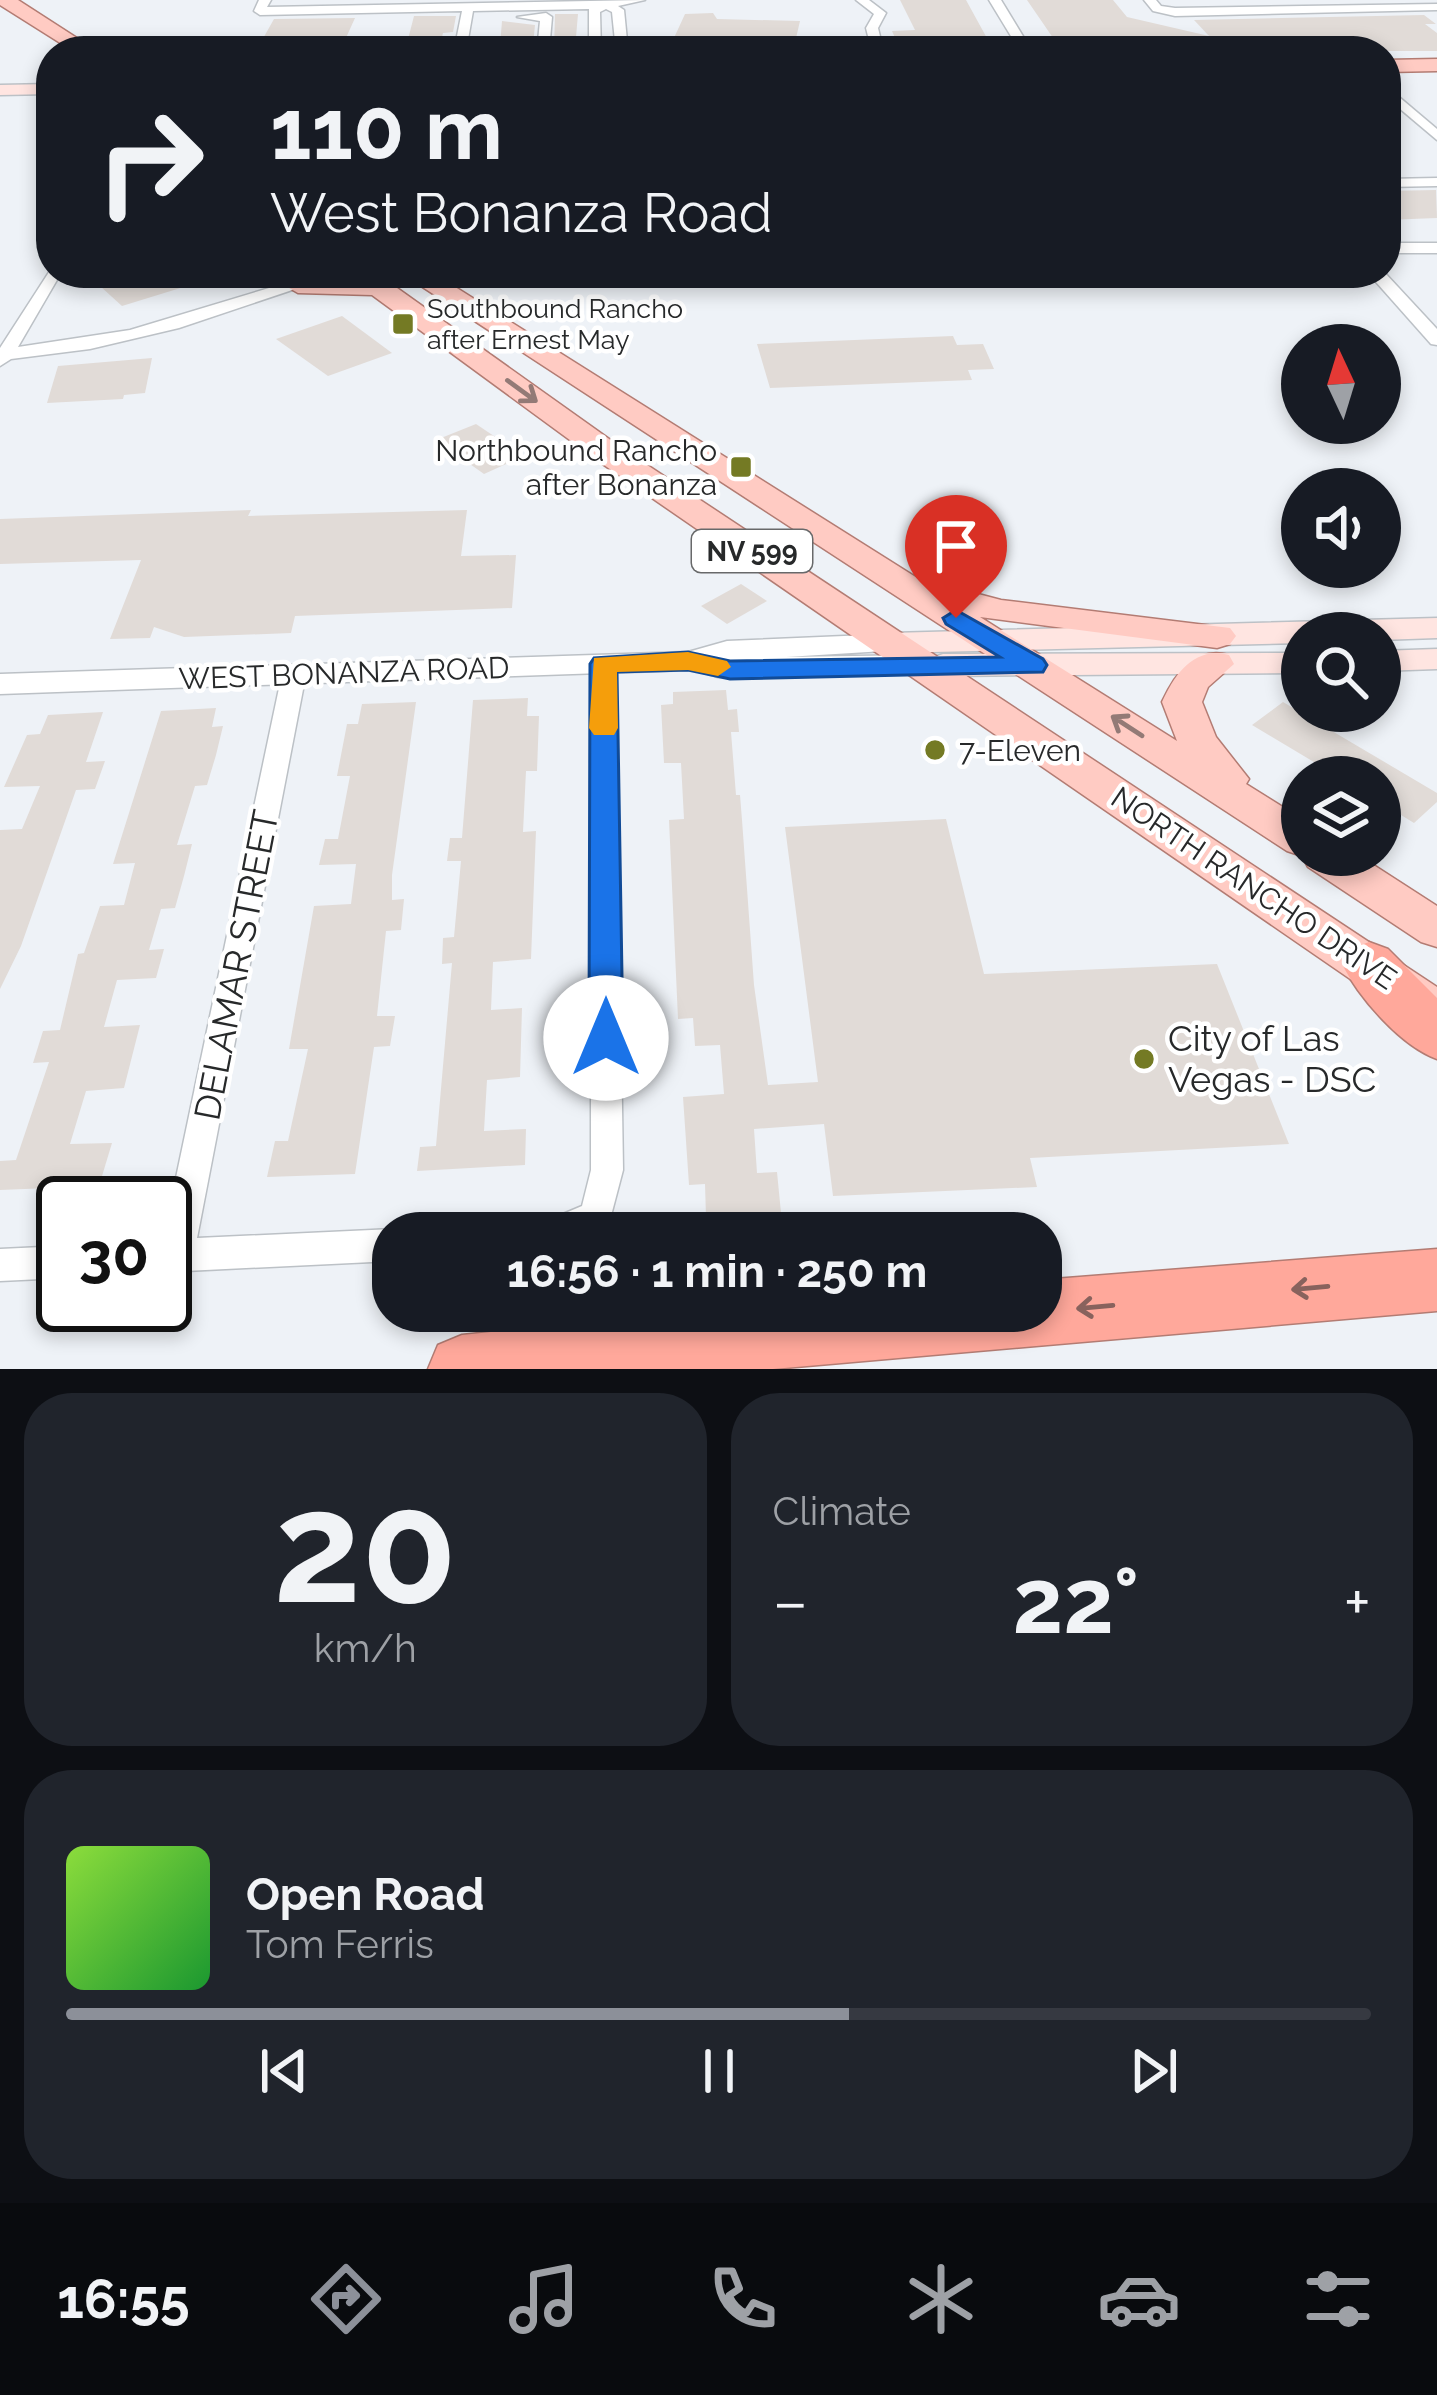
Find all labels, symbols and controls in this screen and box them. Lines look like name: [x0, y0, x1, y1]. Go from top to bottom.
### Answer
text: 110 m: [270, 80, 503, 179]
icon: right: [72, 84, 228, 240]
text: West Bonanza Road: [270, 181, 772, 245]
place label: Southbound Rancho after Ernest May: [427, 293, 683, 355]
marker: Southbound Rancho after Ernest May: [390, 311, 416, 337]
north arrow: [1281, 324, 1401, 444]
map controls: [1281, 324, 1401, 876]
one-way arrow: [505, 378, 538, 404]
place label: Northbound Rancho after Bonanza: [435, 433, 717, 502]
marker: Northbound Rancho after Bonanza: [728, 454, 754, 480]
button: sound: [1281, 468, 1401, 588]
pin: [905, 495, 1007, 618]
icon: arrive: [923, 513, 989, 579]
road number: NV 599: [692, 530, 812, 572]
button: search: [1281, 612, 1401, 732]
street label: WEST BONANZA ROAD: [178, 650, 510, 696]
one-way arrow: [1111, 713, 1145, 738]
place label: 7-Eleven: [959, 733, 1081, 768]
marker: 7-Eleven: [922, 737, 948, 763]
button: layers: [1281, 756, 1401, 876]
street label: NORTH RANCHO DRIVE: [1105, 780, 1403, 996]
street label: DELAMAR STREET: [185, 807, 287, 1123]
position arrow: [543, 975, 669, 1101]
place label: City of Las Vegas - DSC: [1168, 1017, 1376, 1100]
marker: City of Las Vegas - DSC: [1131, 1046, 1157, 1072]
speed limit sign: 30: [36, 1176, 192, 1332]
text: 16:56 · 1 min · 250 m: [507, 1245, 927, 1298]
one-way arrow: [1291, 1277, 1330, 1300]
one-way arrow: [1077, 1296, 1116, 1319]
text: 20: [273, 1455, 457, 1639]
text: Climate: [773, 1488, 911, 1534]
text: 22°: [1013, 1548, 1139, 1654]
text: −: [773, 1563, 808, 1640]
text: +: [1344, 1563, 1371, 1640]
text: km/h: [314, 1625, 417, 1671]
text: Open Road: [246, 1868, 485, 1921]
text: Tom Ferris: [246, 1921, 434, 1967]
icon: previous: [251, 2038, 317, 2104]
icon: pause: [686, 2038, 752, 2104]
icon: next: [1121, 2038, 1187, 2104]
icon: directions: [304, 2257, 388, 2341]
icon: music: [502, 2257, 586, 2341]
icon: phone: [701, 2257, 785, 2341]
icon: climate: [899, 2257, 983, 2341]
icon: car: [1097, 2257, 1181, 2341]
icon: filters: [1296, 2257, 1380, 2341]
text: 16:55: [57, 2267, 190, 2331]

